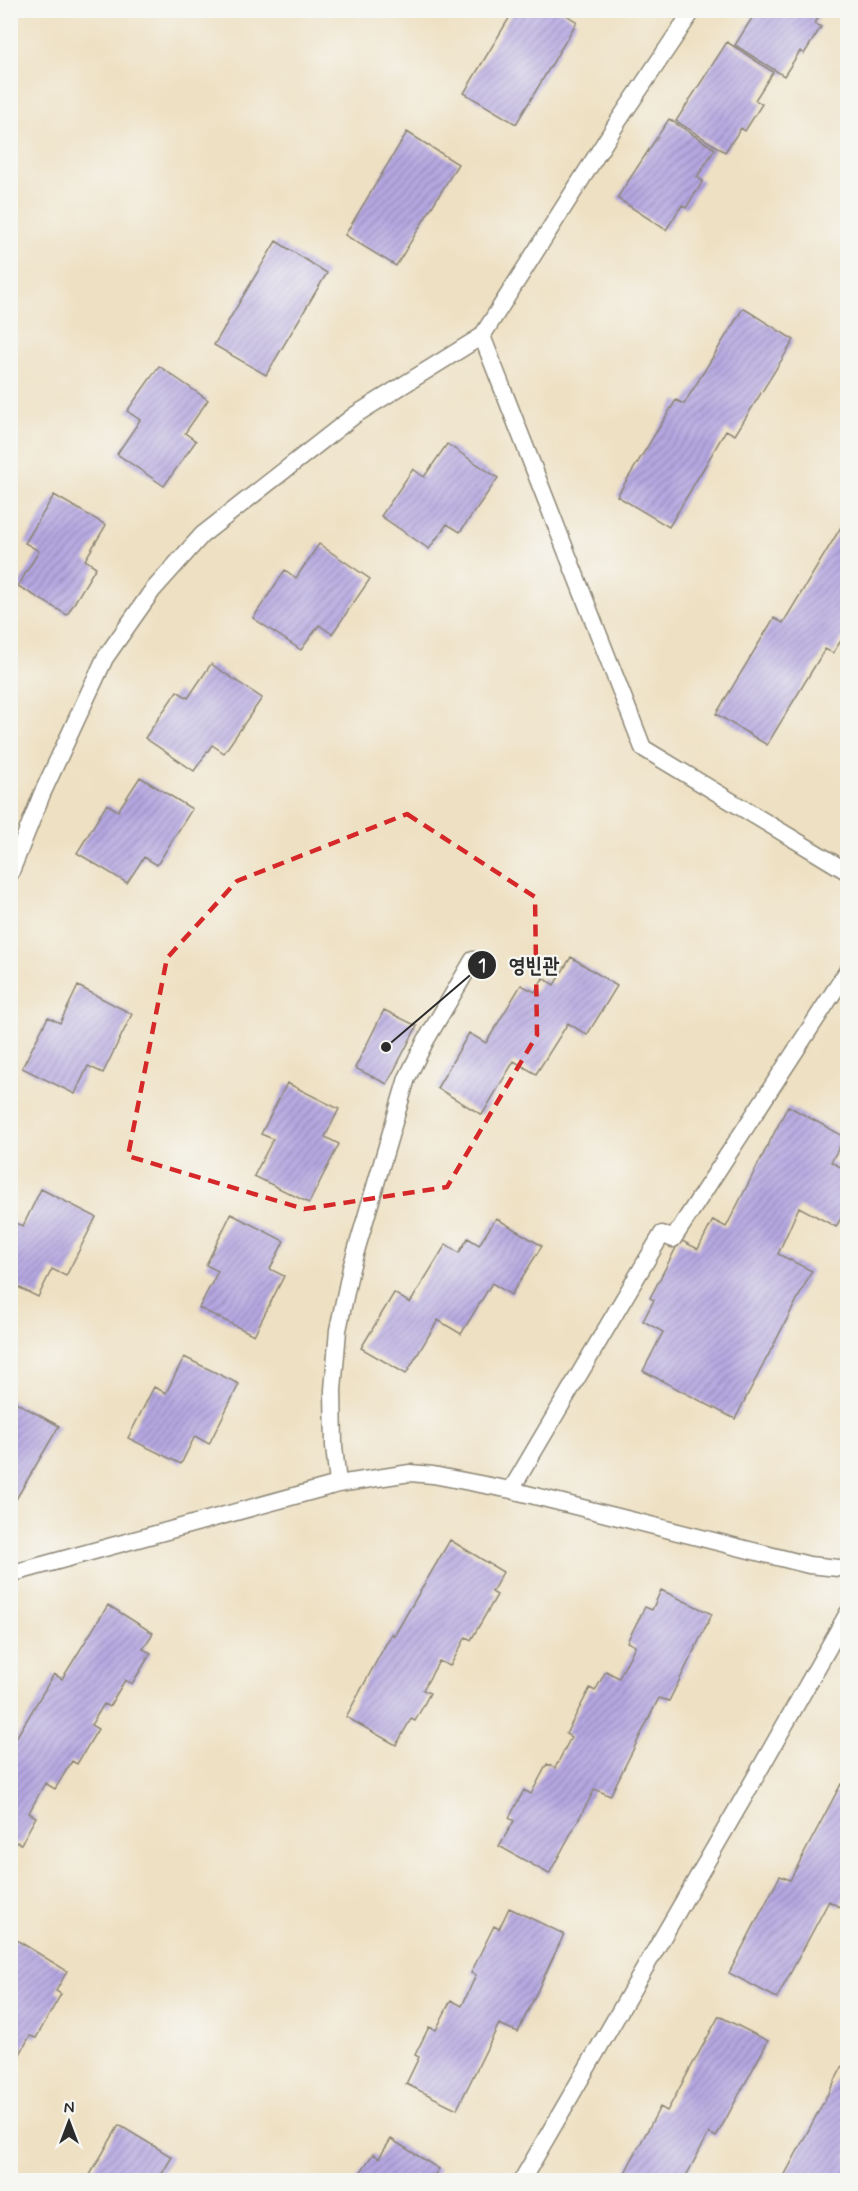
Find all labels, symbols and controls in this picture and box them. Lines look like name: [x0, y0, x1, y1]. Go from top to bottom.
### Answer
callout: 영빈관: [467, 945, 571, 984]
text: 영빈관: [509, 952, 559, 980]
text: 1: [478, 954, 486, 978]
north arrow: [39, 2092, 99, 2152]
text: N: [64, 2098, 74, 2119]

